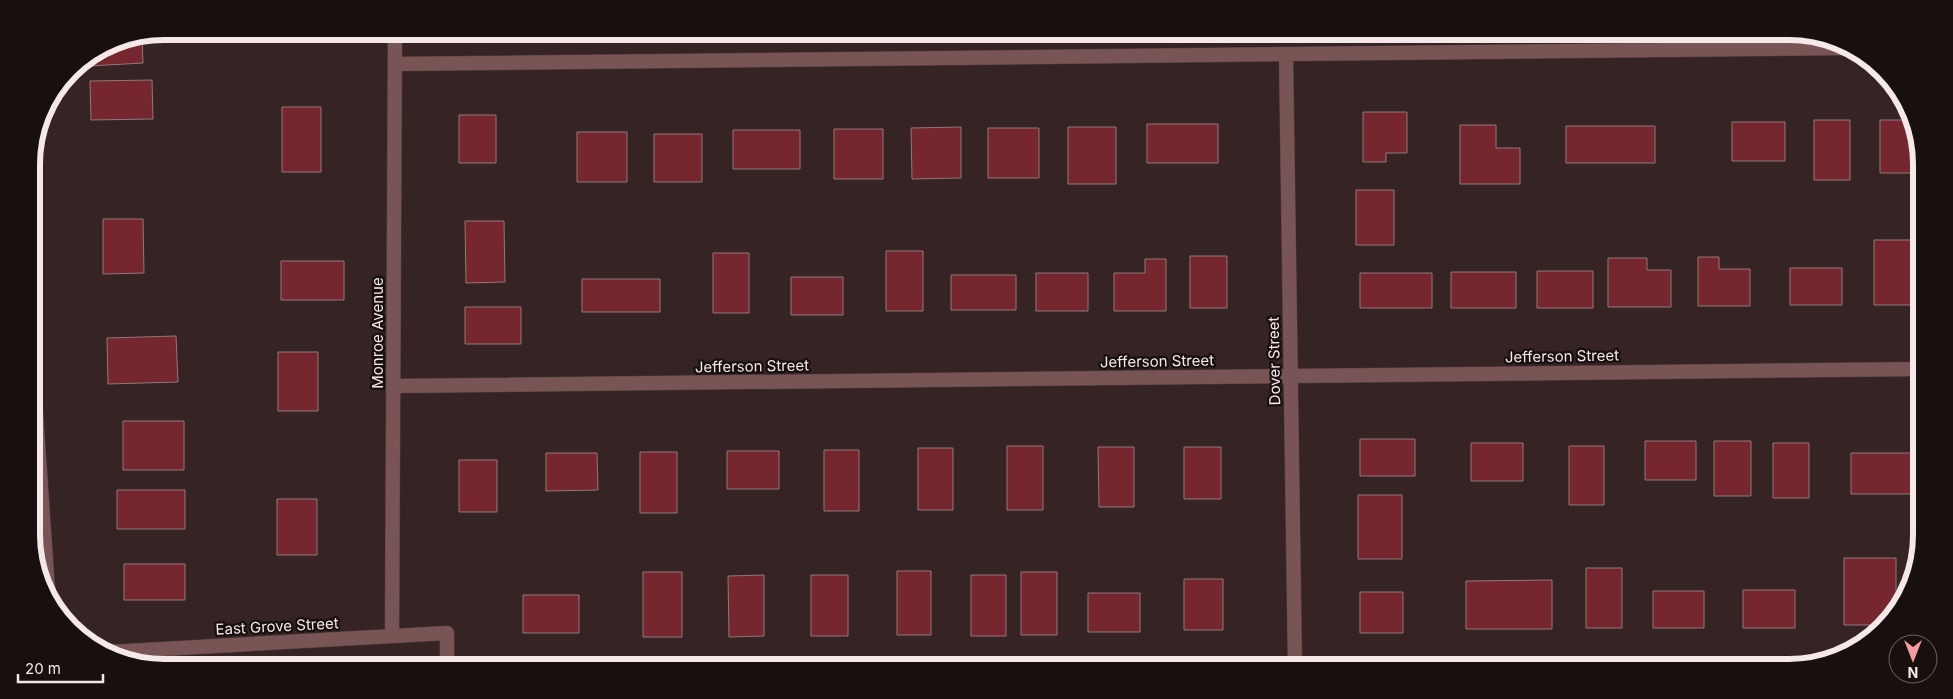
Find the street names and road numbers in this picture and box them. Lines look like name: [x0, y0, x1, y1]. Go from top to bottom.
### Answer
street label: Monroe Avenue: [368, 277, 387, 389]
street label: Dover Street: [1264, 316, 1284, 405]
street label: Jefferson Street: [1505, 346, 1619, 366]
street label: Jefferson Street: [1100, 351, 1214, 371]
street label: Jefferson Street: [695, 356, 809, 376]
street label: East Grove Street: [215, 613, 339, 639]

